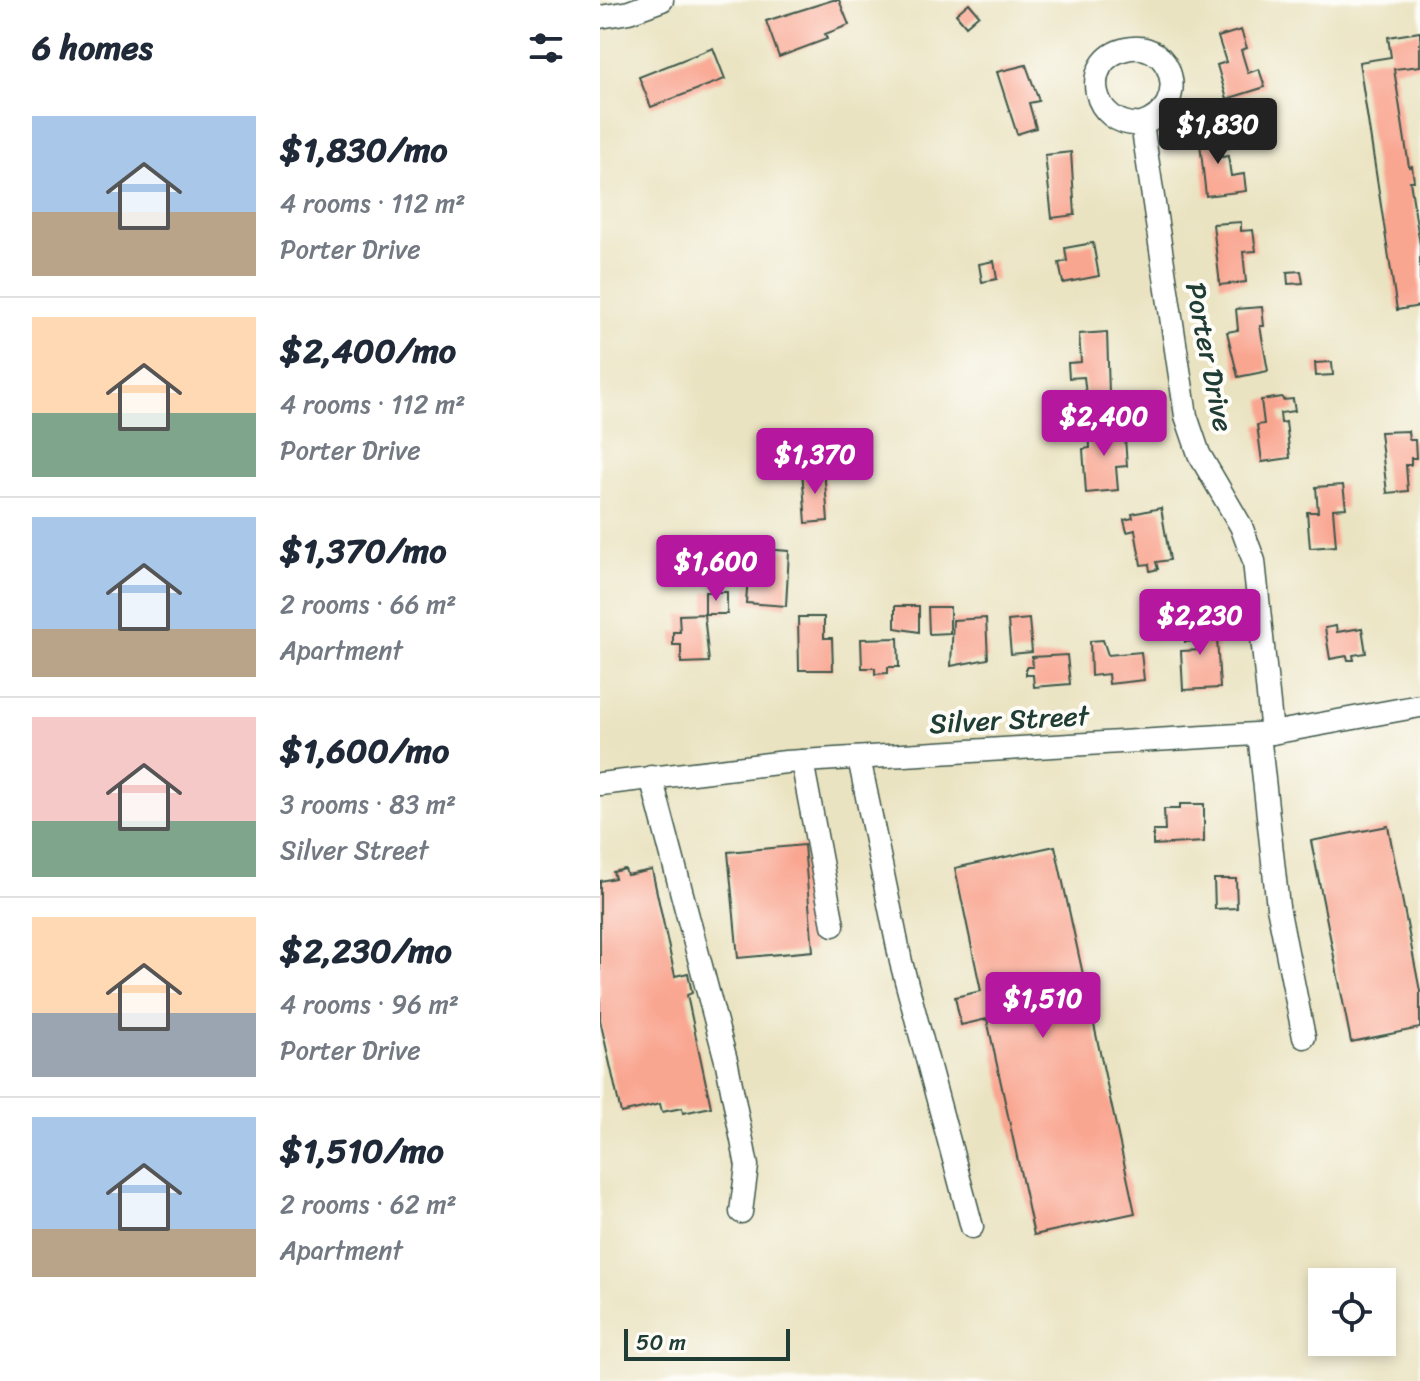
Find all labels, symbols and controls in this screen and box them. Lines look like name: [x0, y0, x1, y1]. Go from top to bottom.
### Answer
text: 6 homes: [32, 18, 153, 78]
icon: filters: [524, 26, 568, 70]
pin: $1,830: [1153, 98, 1283, 166]
text: $1,830: [1177, 101, 1259, 147]
text: $1,830/mo: [280, 120, 448, 180]
icon: home: [96, 148, 192, 244]
text: 4 rooms · 112 m²: [280, 180, 465, 226]
text: Porter Drive: [280, 226, 421, 272]
street label: Porter Drive: [1171, 278, 1248, 436]
text: $2,400/mo: [280, 321, 456, 381]
icon: home: [96, 349, 192, 445]
text: 4 rooms · 112 m²: [280, 381, 465, 427]
pin: $2,400: [1039, 390, 1169, 458]
text: $2,400: [1060, 393, 1148, 439]
text: Porter Drive: [280, 427, 421, 473]
pin: $1,370: [750, 428, 880, 496]
text: $1,370: [774, 431, 856, 477]
text: $1,370/mo: [280, 521, 446, 581]
pin: $1,600: [651, 535, 781, 603]
text: $1,600: [674, 538, 758, 584]
icon: home: [96, 549, 192, 645]
text: 2 rooms · 66 m²: [280, 581, 456, 627]
pin: $2,230: [1135, 589, 1265, 657]
text: $2,230: [1157, 592, 1243, 638]
text: Apartment: [280, 627, 403, 673]
street label: Silver Street: [928, 691, 1092, 748]
text: $1,600/mo: [280, 721, 449, 781]
icon: home: [96, 749, 192, 845]
text: 3 rooms · 83 m²: [280, 781, 456, 827]
text: Silver Street: [280, 827, 429, 873]
text: $2,230/mo: [280, 921, 452, 981]
icon: home: [96, 949, 192, 1045]
pin: $1,510: [978, 972, 1108, 1040]
text: $1,510: [1003, 975, 1083, 1021]
text: 4 rooms · 96 m²: [280, 981, 459, 1027]
text: Porter Drive: [280, 1027, 421, 1073]
text: $1,510/mo: [280, 1121, 444, 1181]
icon: home: [96, 1149, 192, 1245]
text: 2 rooms · 62 m²: [280, 1181, 457, 1227]
text: Apartment: [280, 1227, 403, 1273]
map controls: [1308, 1268, 1396, 1356]
button: locate: [1308, 1268, 1396, 1356]
text: 50 m: [636, 1323, 686, 1362]
scale bar: [624, 1325, 790, 1361]

